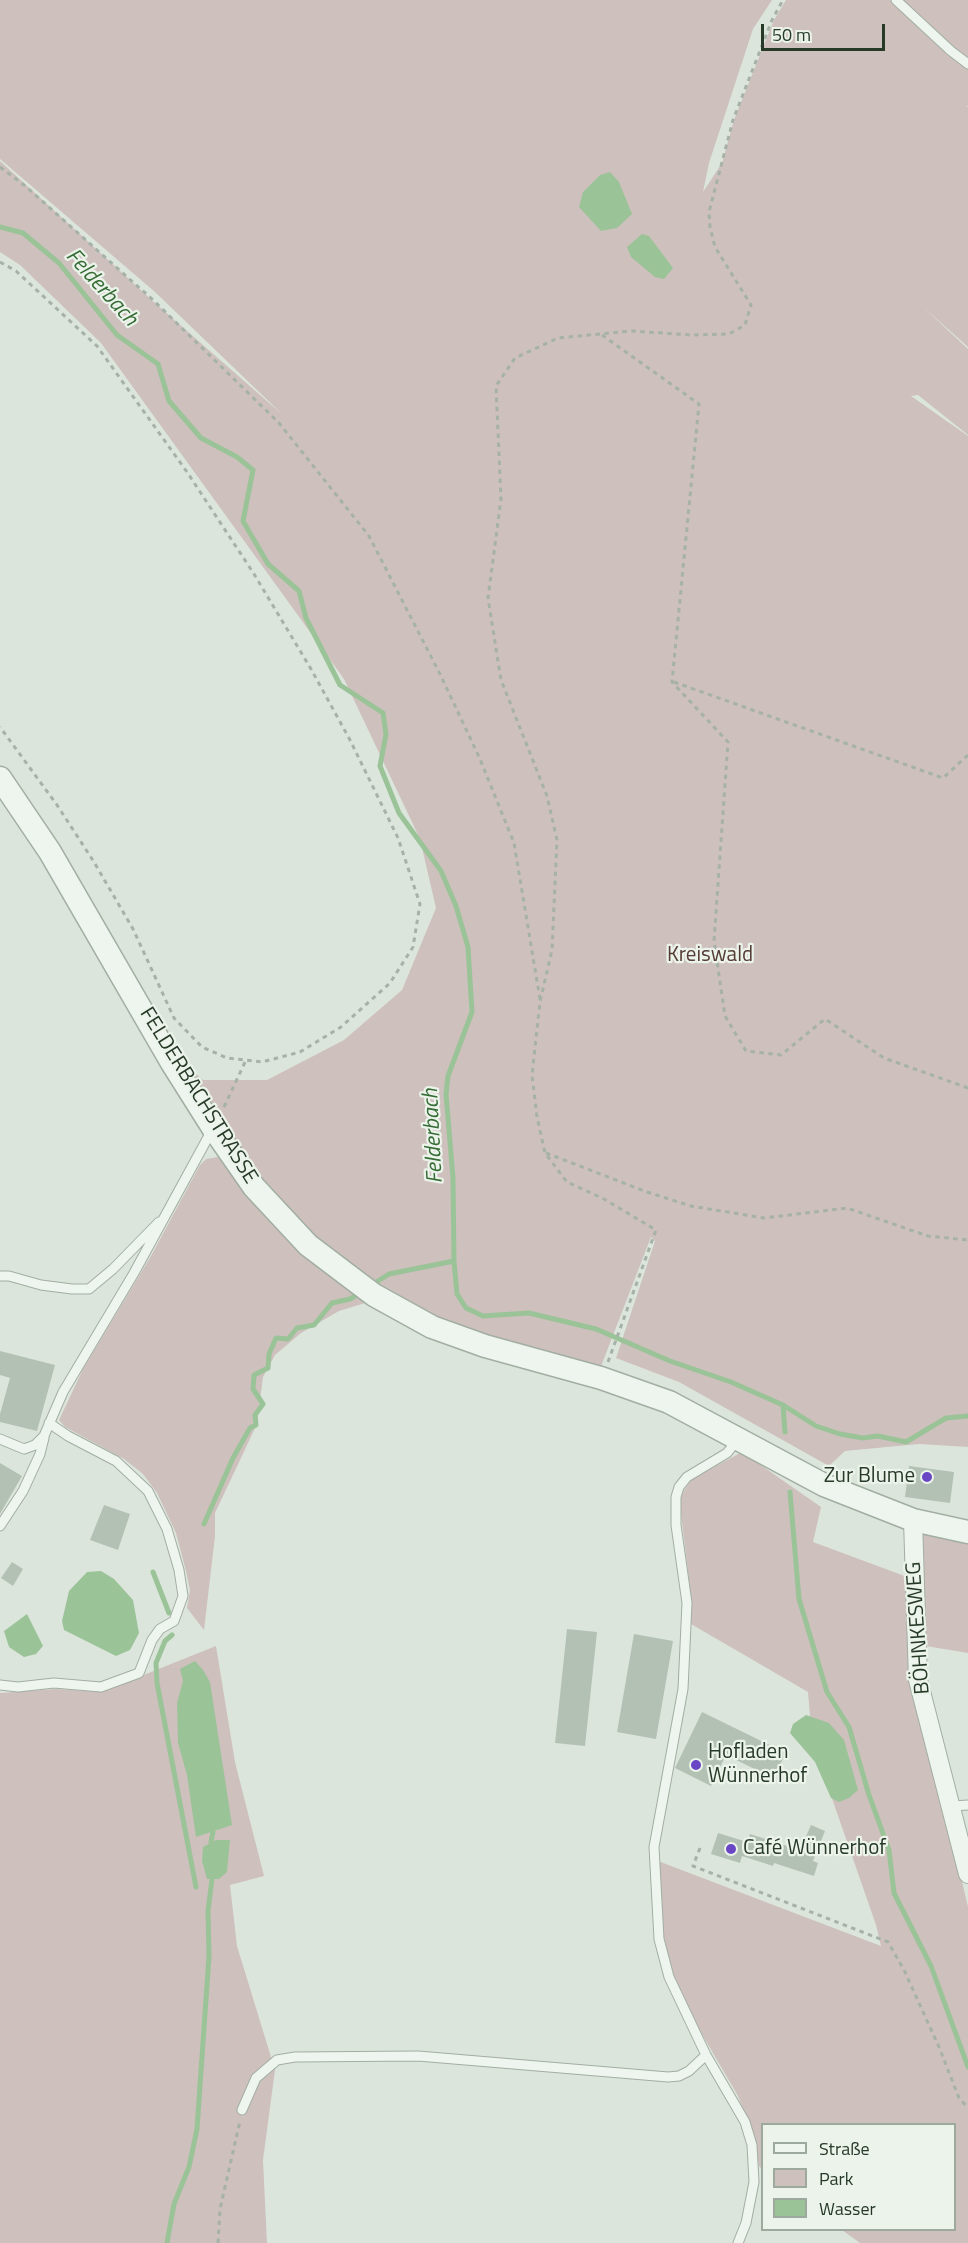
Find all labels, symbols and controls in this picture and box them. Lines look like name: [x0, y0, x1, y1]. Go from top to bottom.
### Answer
scale bar: [764, 12, 888, 50]
text: 50 m: [772, 21, 811, 48]
water label: Felderbach: [59, 244, 143, 332]
park label: Kreiswald: [667, 943, 753, 969]
street label: FELDERBACHSTRASSE: [133, 1003, 263, 1189]
water label: Felderbach: [418, 1088, 450, 1184]
place label: Zur Blume: [824, 1464, 915, 1490]
marker: Zur Blume: [920, 1470, 934, 1484]
street label: BÖHNKESWEG: [902, 1561, 936, 1695]
place label: Hofladen Wünnerhof: [708, 1740, 807, 1790]
marker: Hofladen Wünnerhof: [689, 1758, 703, 1772]
place label: Café Wünnerhof: [743, 1836, 886, 1862]
marker: Café Wünnerhof: [724, 1842, 738, 1856]
legend: [761, 2123, 956, 2231]
text: Straße: [819, 2135, 870, 2162]
text: Park: [819, 2165, 853, 2192]
text: Wasser: [819, 2195, 876, 2222]

